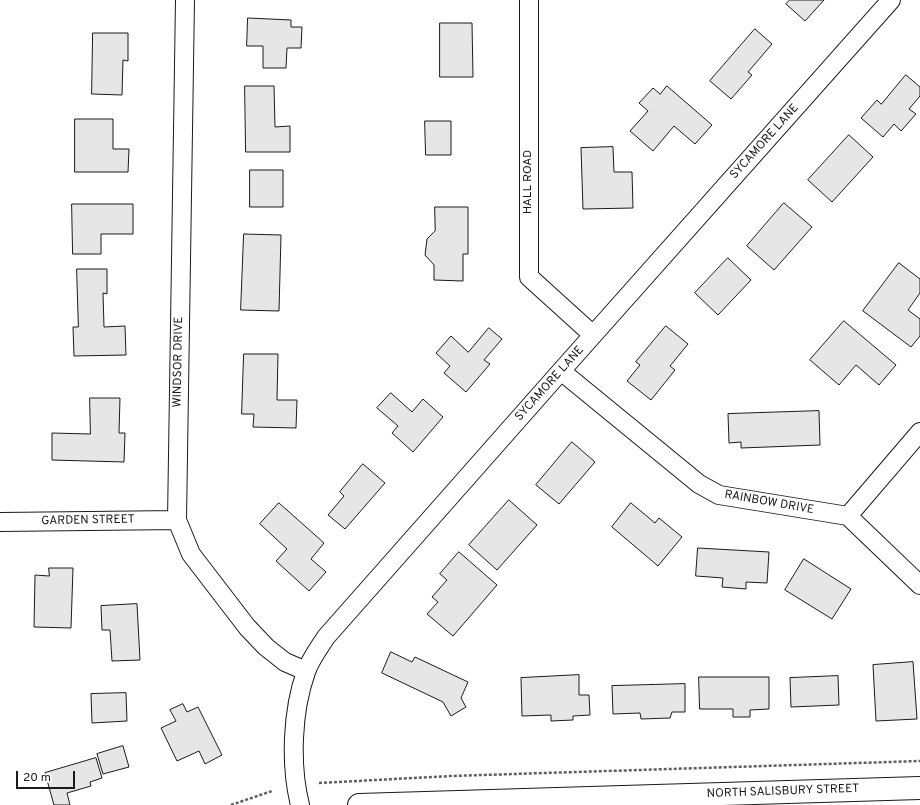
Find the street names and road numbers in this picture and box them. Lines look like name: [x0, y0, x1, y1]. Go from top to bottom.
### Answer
street label: SYCAMORE LANE: [728, 101, 802, 183]
street label: HALL ROAD: [522, 150, 536, 214]
street label: WINDSOR DRIVE: [171, 316, 187, 408]
street label: SYCAMORE LANE: [513, 343, 587, 425]
street label: RAINBOW DRIVE: [723, 488, 815, 518]
street label: GARDEN STREET: [41, 513, 135, 529]
street label: NORTH SALISBURY STREET: [706, 782, 860, 802]

